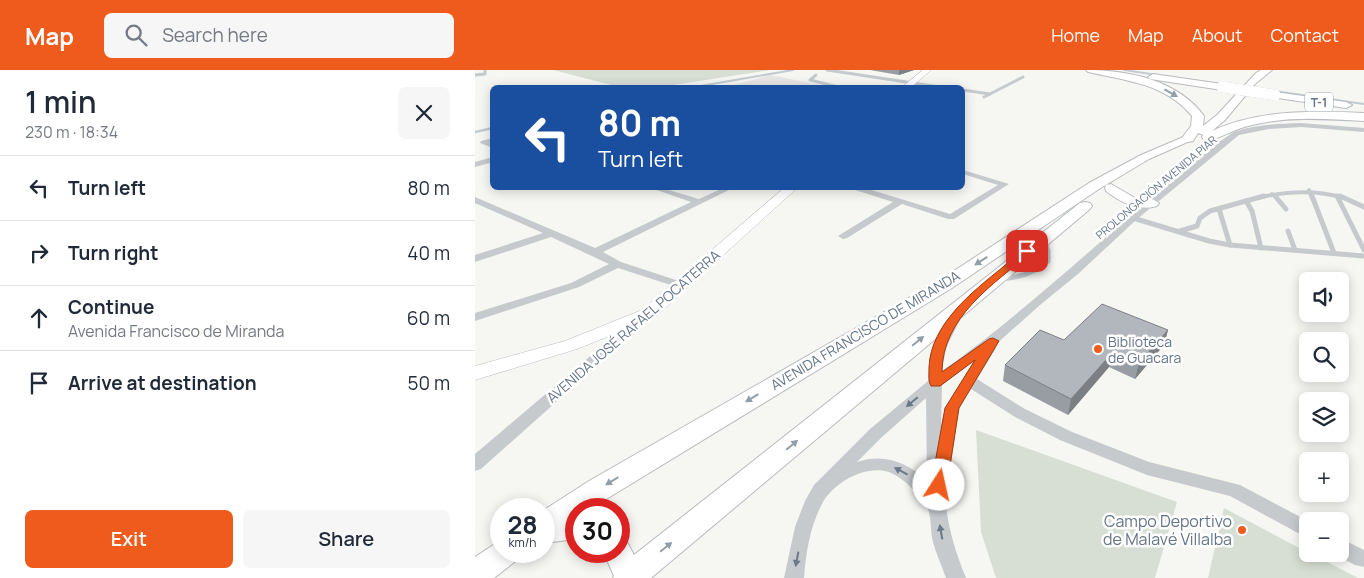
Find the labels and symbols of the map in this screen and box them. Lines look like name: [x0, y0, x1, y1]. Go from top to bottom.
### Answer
one-way arrow: [1164, 88, 1177, 97]
road number: T-1: [1305, 92, 1333, 112]
street label: PROLONGACIÓN AVENIDA PIAR: [1092, 132, 1220, 242]
pin: [1006, 230, 1048, 272]
street label: AVENIDA JOSÉ RAFAEL POCATERRA: [542, 245, 724, 407]
one-way arrow: [974, 256, 988, 265]
street label: AVENIDA FRANCISCO DE MIRANDA: [767, 266, 963, 394]
place label: Biblioteca de Guacara: [1108, 332, 1181, 367]
one-way arrow: [911, 336, 924, 347]
marker: Biblioteca de Guacara: [1092, 343, 1104, 355]
one-way arrow: [745, 393, 758, 402]
one-way arrow: [906, 397, 919, 408]
one-way arrow: [786, 439, 798, 451]
position arrow: [912, 458, 964, 510]
one-way arrow: [894, 467, 908, 475]
one-way arrow: [605, 476, 618, 485]
speed limit sign: 30: [565, 498, 630, 563]
place label: Campo Deportivo de Malavé Villalba: [1103, 510, 1232, 550]
one-way arrow: [936, 523, 944, 539]
marker: Campo Deportivo de Malavé Villalba: [1236, 524, 1248, 536]
one-way arrow: [660, 542, 673, 553]
one-way arrow: [792, 551, 800, 567]

